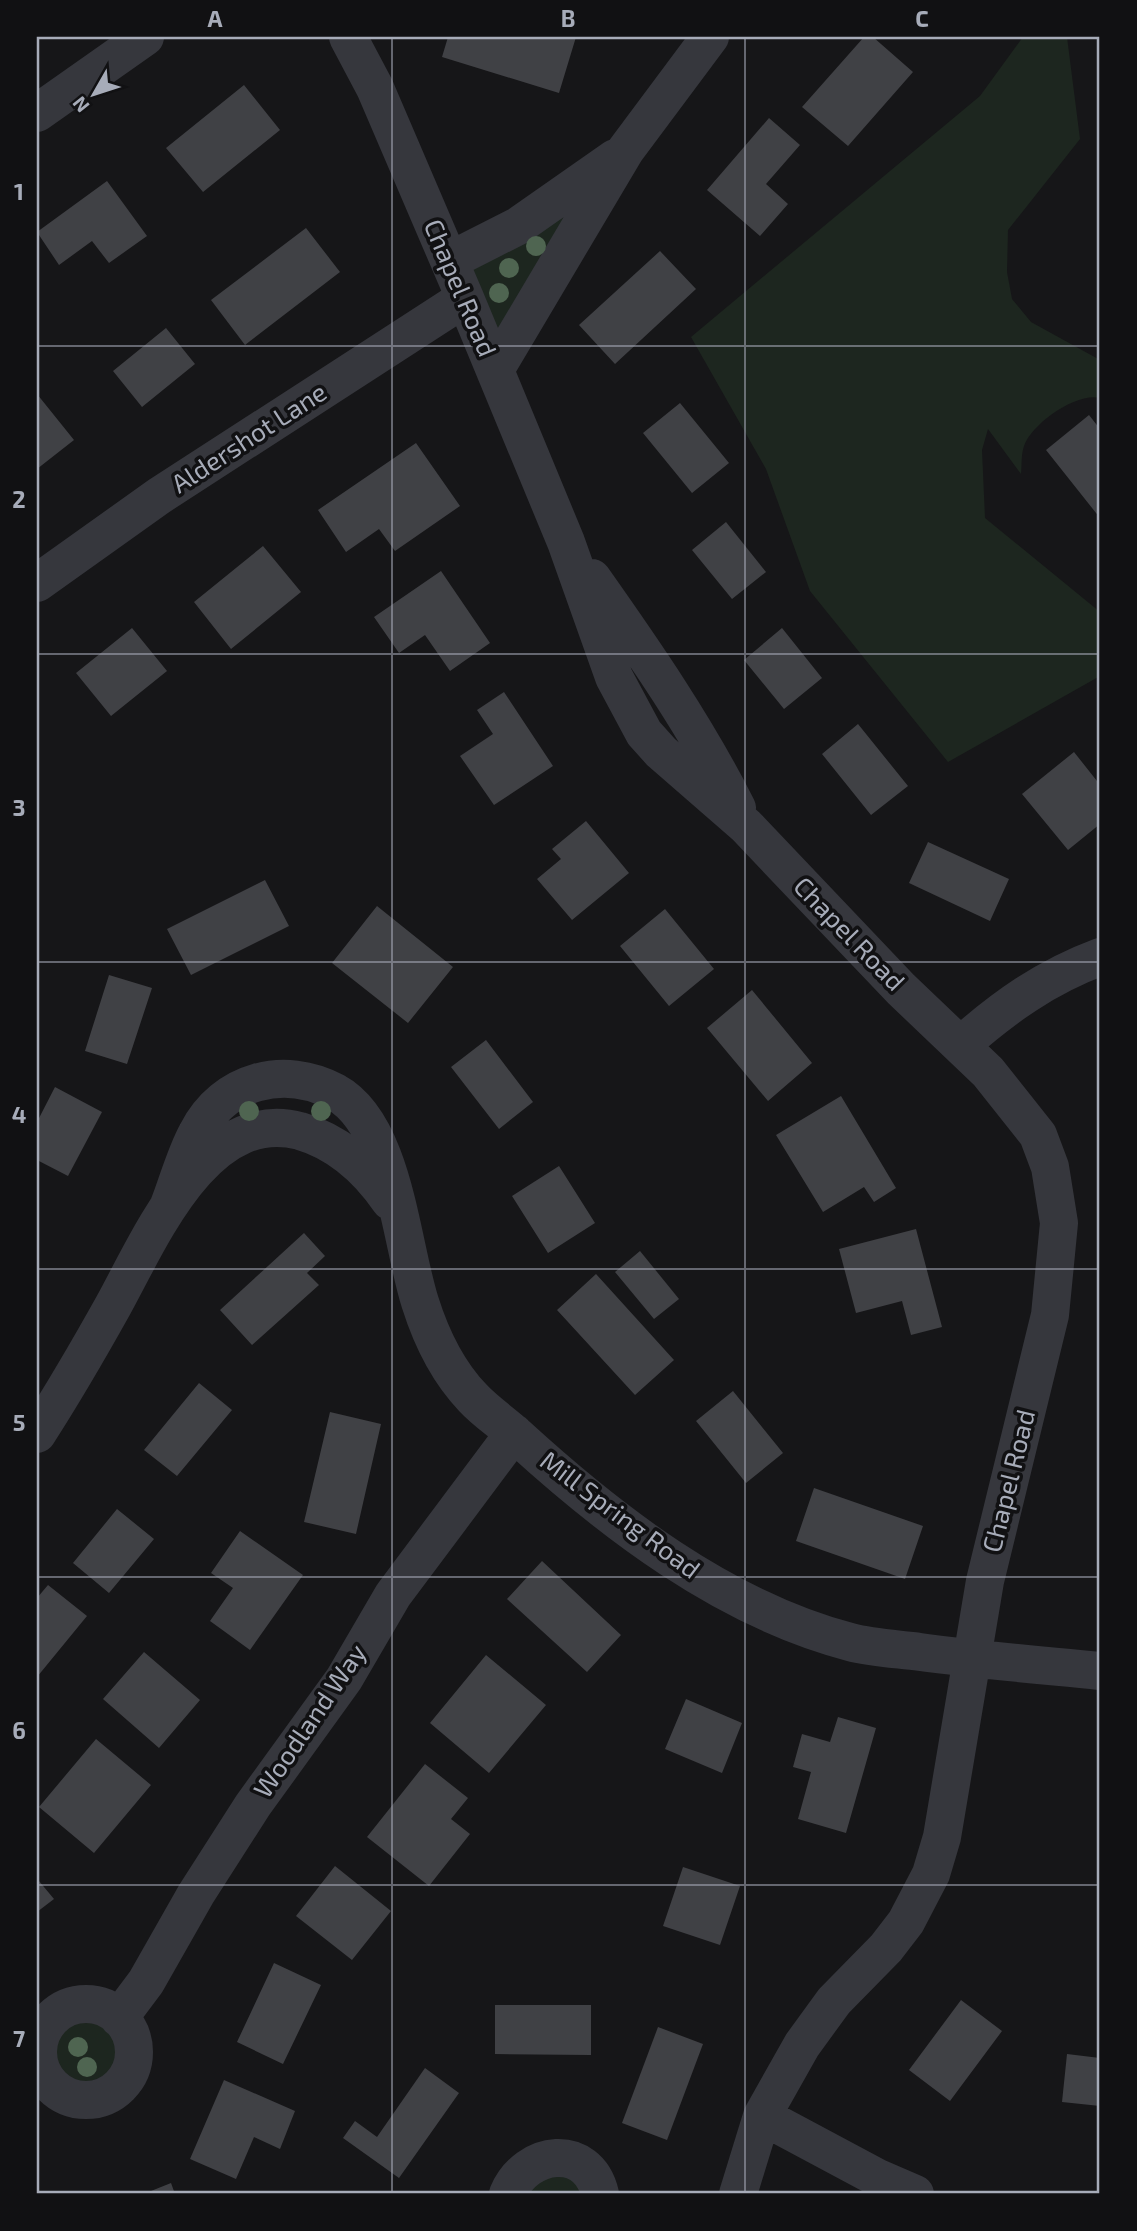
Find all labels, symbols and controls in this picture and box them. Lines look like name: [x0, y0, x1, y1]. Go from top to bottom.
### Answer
text: A: [207, 4, 223, 32]
text: B: [561, 4, 575, 32]
text: C: [915, 4, 929, 32]
north arrow: [60, 60, 130, 130]
text: N: [67, 92, 94, 118]
text: 1: [14, 177, 24, 205]
street label: Chapel Road: [419, 214, 504, 361]
street label: Aldershot Lane: [165, 375, 332, 498]
text: 2: [12, 485, 26, 513]
text: 3: [12, 793, 26, 821]
street label: Chapel Road: [788, 870, 912, 996]
text: 4: [12, 1100, 26, 1128]
street label: Chapel Road: [975, 1406, 1040, 1555]
text: 5: [13, 1408, 25, 1436]
street label: Mill Spring Road: [535, 1444, 707, 1584]
street label: Woodland Way: [246, 1637, 372, 1803]
text: 6: [12, 1716, 26, 1744]
text: 7: [13, 2024, 25, 2052]

